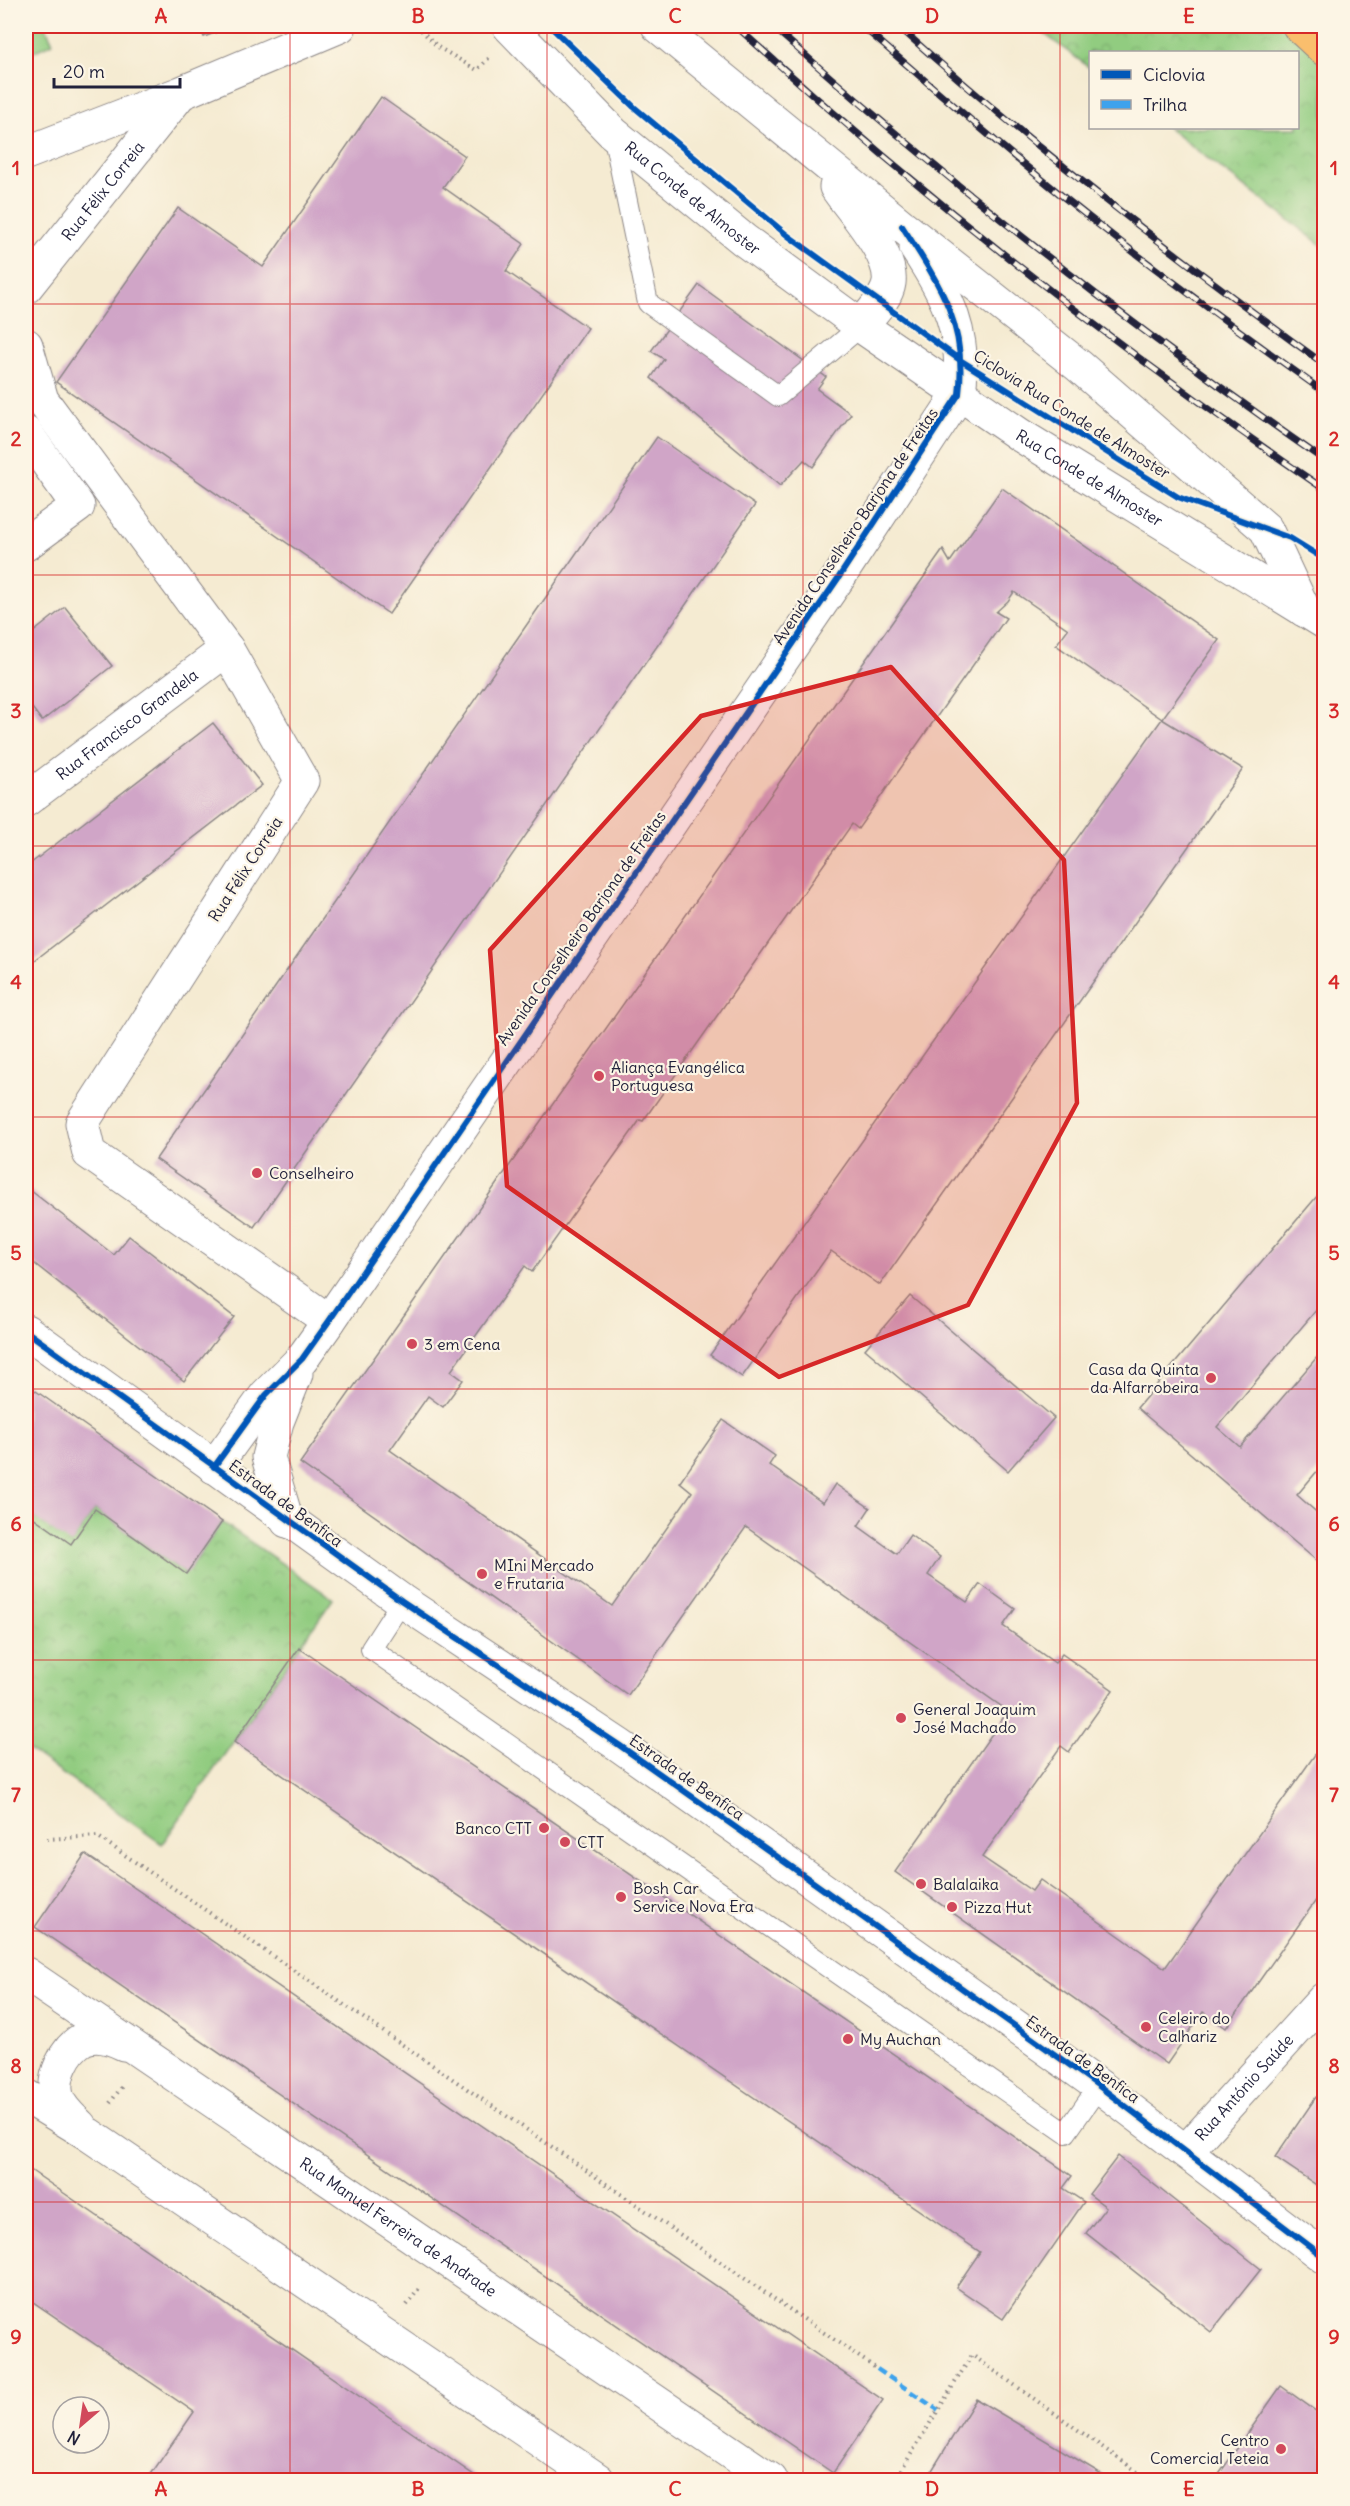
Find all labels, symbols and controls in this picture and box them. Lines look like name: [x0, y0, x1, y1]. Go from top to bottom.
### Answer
text: A: [155, 3, 168, 28]
text: B: [411, 3, 425, 28]
text: C: [668, 3, 682, 28]
text: D: [925, 3, 939, 28]
text: E: [1183, 3, 1195, 28]
scale bar: [54, 51, 180, 89]
legend: [1089, 51, 1299, 129]
text: 20 m: [63, 60, 105, 83]
text: Ciclovia: [1143, 63, 1205, 86]
text: Trilha: [1143, 93, 1187, 116]
street label: Rua Félix Correia: [57, 137, 148, 245]
street label: Rua Conde de Almoster: [621, 137, 765, 259]
text: 1: [12, 155, 20, 180]
text: 1: [1330, 155, 1338, 180]
street label: Ciclovia Rua Conde de Almoster: [970, 345, 1174, 483]
street label: Avenida Conselheiro Barjona de Freitas: [768, 404, 942, 648]
street label: Rua Conde de Almoster: [1013, 425, 1167, 531]
text: 2: [11, 426, 22, 451]
text: 2: [1329, 426, 1340, 451]
street label: Rua Francisco Grandela: [52, 665, 202, 784]
text: 3: [10, 698, 22, 723]
text: 3: [1328, 698, 1340, 723]
street label: Avenida Conselheiro Barjona de Freitas: [492, 807, 670, 1049]
street label: Rua Félix Correia: [204, 813, 286, 925]
text: 4: [10, 969, 22, 994]
text: 4: [1328, 969, 1340, 994]
place label: Aliança Evangélica Portuguesa: [611, 1057, 745, 1095]
marker: Aliança Evangélica Portuguesa: [592, 1069, 606, 1083]
place label: Conselheiro: [269, 1163, 354, 1183]
marker: Conselheiro: [250, 1166, 264, 1180]
text: 5: [10, 1240, 22, 1265]
text: 5: [1328, 1240, 1340, 1265]
place label: 3 em Cena: [424, 1334, 501, 1354]
marker: 3 em Cena: [405, 1337, 419, 1351]
place label: Casa da Quinta da Alfarrobeira: [1088, 1359, 1199, 1397]
marker: Casa da Quinta da Alfarrobeira: [1204, 1371, 1218, 1385]
street label: Estrada de Benfica: [225, 1455, 347, 1551]
text: 6: [10, 1511, 22, 1536]
text: 6: [1328, 1511, 1340, 1536]
place label: MIni Mercado e Frutaria: [494, 1555, 594, 1593]
marker: MIni Mercado e Frutaria: [475, 1567, 489, 1581]
place label: General Joaquim José Machado: [913, 1699, 1036, 1737]
marker: General Joaquim José Machado: [894, 1711, 908, 1725]
street label: Estrada de Benfica: [626, 1730, 748, 1824]
text: 7: [11, 1782, 21, 1807]
text: 7: [1329, 1782, 1339, 1807]
place label: Banco CTT: [455, 1818, 532, 1838]
marker: Banco CTT: [537, 1821, 551, 1835]
place label: CTT: [577, 1832, 604, 1852]
marker: CTT: [558, 1835, 572, 1849]
place label: Balalaika: [933, 1874, 999, 1894]
marker: Balalaika: [914, 1877, 928, 1891]
place label: Bosh Car Service Nova Era: [633, 1878, 754, 1916]
marker: Bosh Car Service Nova Era: [614, 1890, 628, 1904]
place label: Pizza Hut: [964, 1897, 1032, 1917]
marker: Pizza Hut: [945, 1900, 959, 1914]
place label: Celeiro do Calhariz: [1158, 2008, 1230, 2046]
street label: Estrada de Benfica: [1022, 2011, 1144, 2107]
marker: Celeiro do Calhariz: [1139, 2020, 1153, 2034]
place label: My Auchan: [860, 2029, 941, 2049]
street label: Rua António Saúde: [1190, 2030, 1297, 2145]
marker: My Auchan: [841, 2032, 855, 2046]
text: 8: [10, 2053, 22, 2078]
text: 8: [1328, 2053, 1340, 2078]
street label: Rua Manuel Ferreira de Andrade: [296, 2153, 501, 2301]
text: 9: [10, 2324, 22, 2349]
text: 9: [1328, 2324, 1340, 2349]
north arrow: [51, 2395, 111, 2455]
text: N: [64, 2427, 83, 2450]
place label: Centro Comercial Teteia: [1150, 2430, 1269, 2468]
marker: Centro Comercial Teteia: [1274, 2442, 1288, 2456]
text: A: [155, 2476, 168, 2501]
text: B: [411, 2476, 425, 2501]
text: C: [668, 2476, 682, 2501]
text: D: [925, 2476, 939, 2501]
text: E: [1183, 2476, 1195, 2501]

